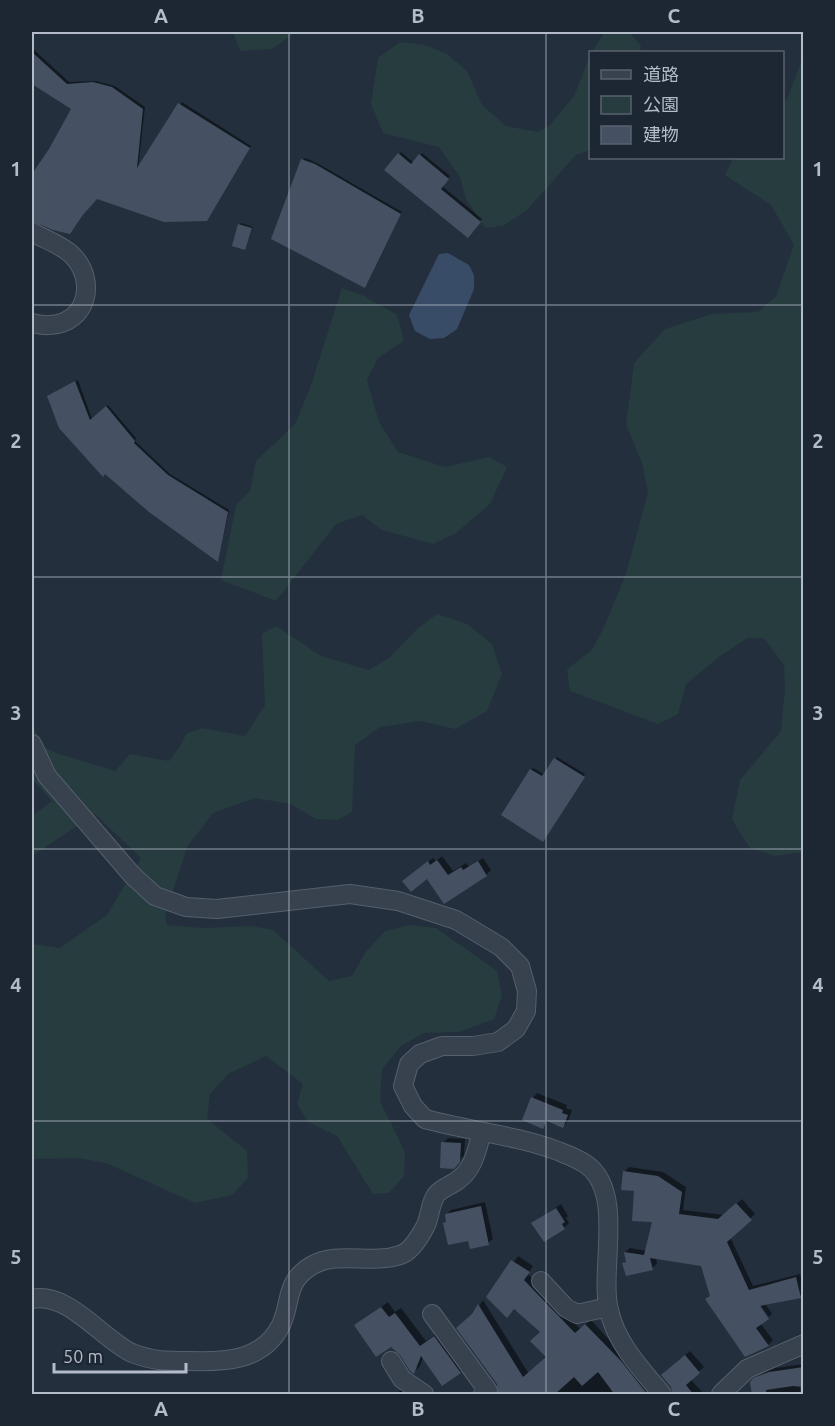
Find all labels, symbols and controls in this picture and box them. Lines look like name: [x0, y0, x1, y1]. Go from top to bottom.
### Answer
text: A: [154, 4, 168, 27]
text: B: [411, 4, 425, 27]
text: C: [668, 4, 681, 27]
legend: [589, 51, 784, 159]
text: 道路: [643, 64, 679, 84]
text: 公園: [643, 94, 679, 114]
text: 建物: [643, 124, 679, 144]
text: 1: [10, 157, 22, 180]
text: 1: [812, 157, 824, 180]
text: 2: [10, 429, 22, 452]
text: 2: [812, 429, 824, 452]
text: 3: [10, 701, 22, 724]
text: 3: [812, 701, 824, 724]
text: 4: [10, 973, 22, 996]
text: 4: [812, 973, 824, 996]
text: 5: [10, 1245, 22, 1268]
text: 5: [812, 1245, 824, 1268]
scale bar: [54, 1336, 186, 1374]
text: 50 m: [63, 1346, 103, 1366]
text: A: [154, 1397, 168, 1420]
text: B: [411, 1397, 425, 1420]
text: C: [668, 1397, 681, 1420]

